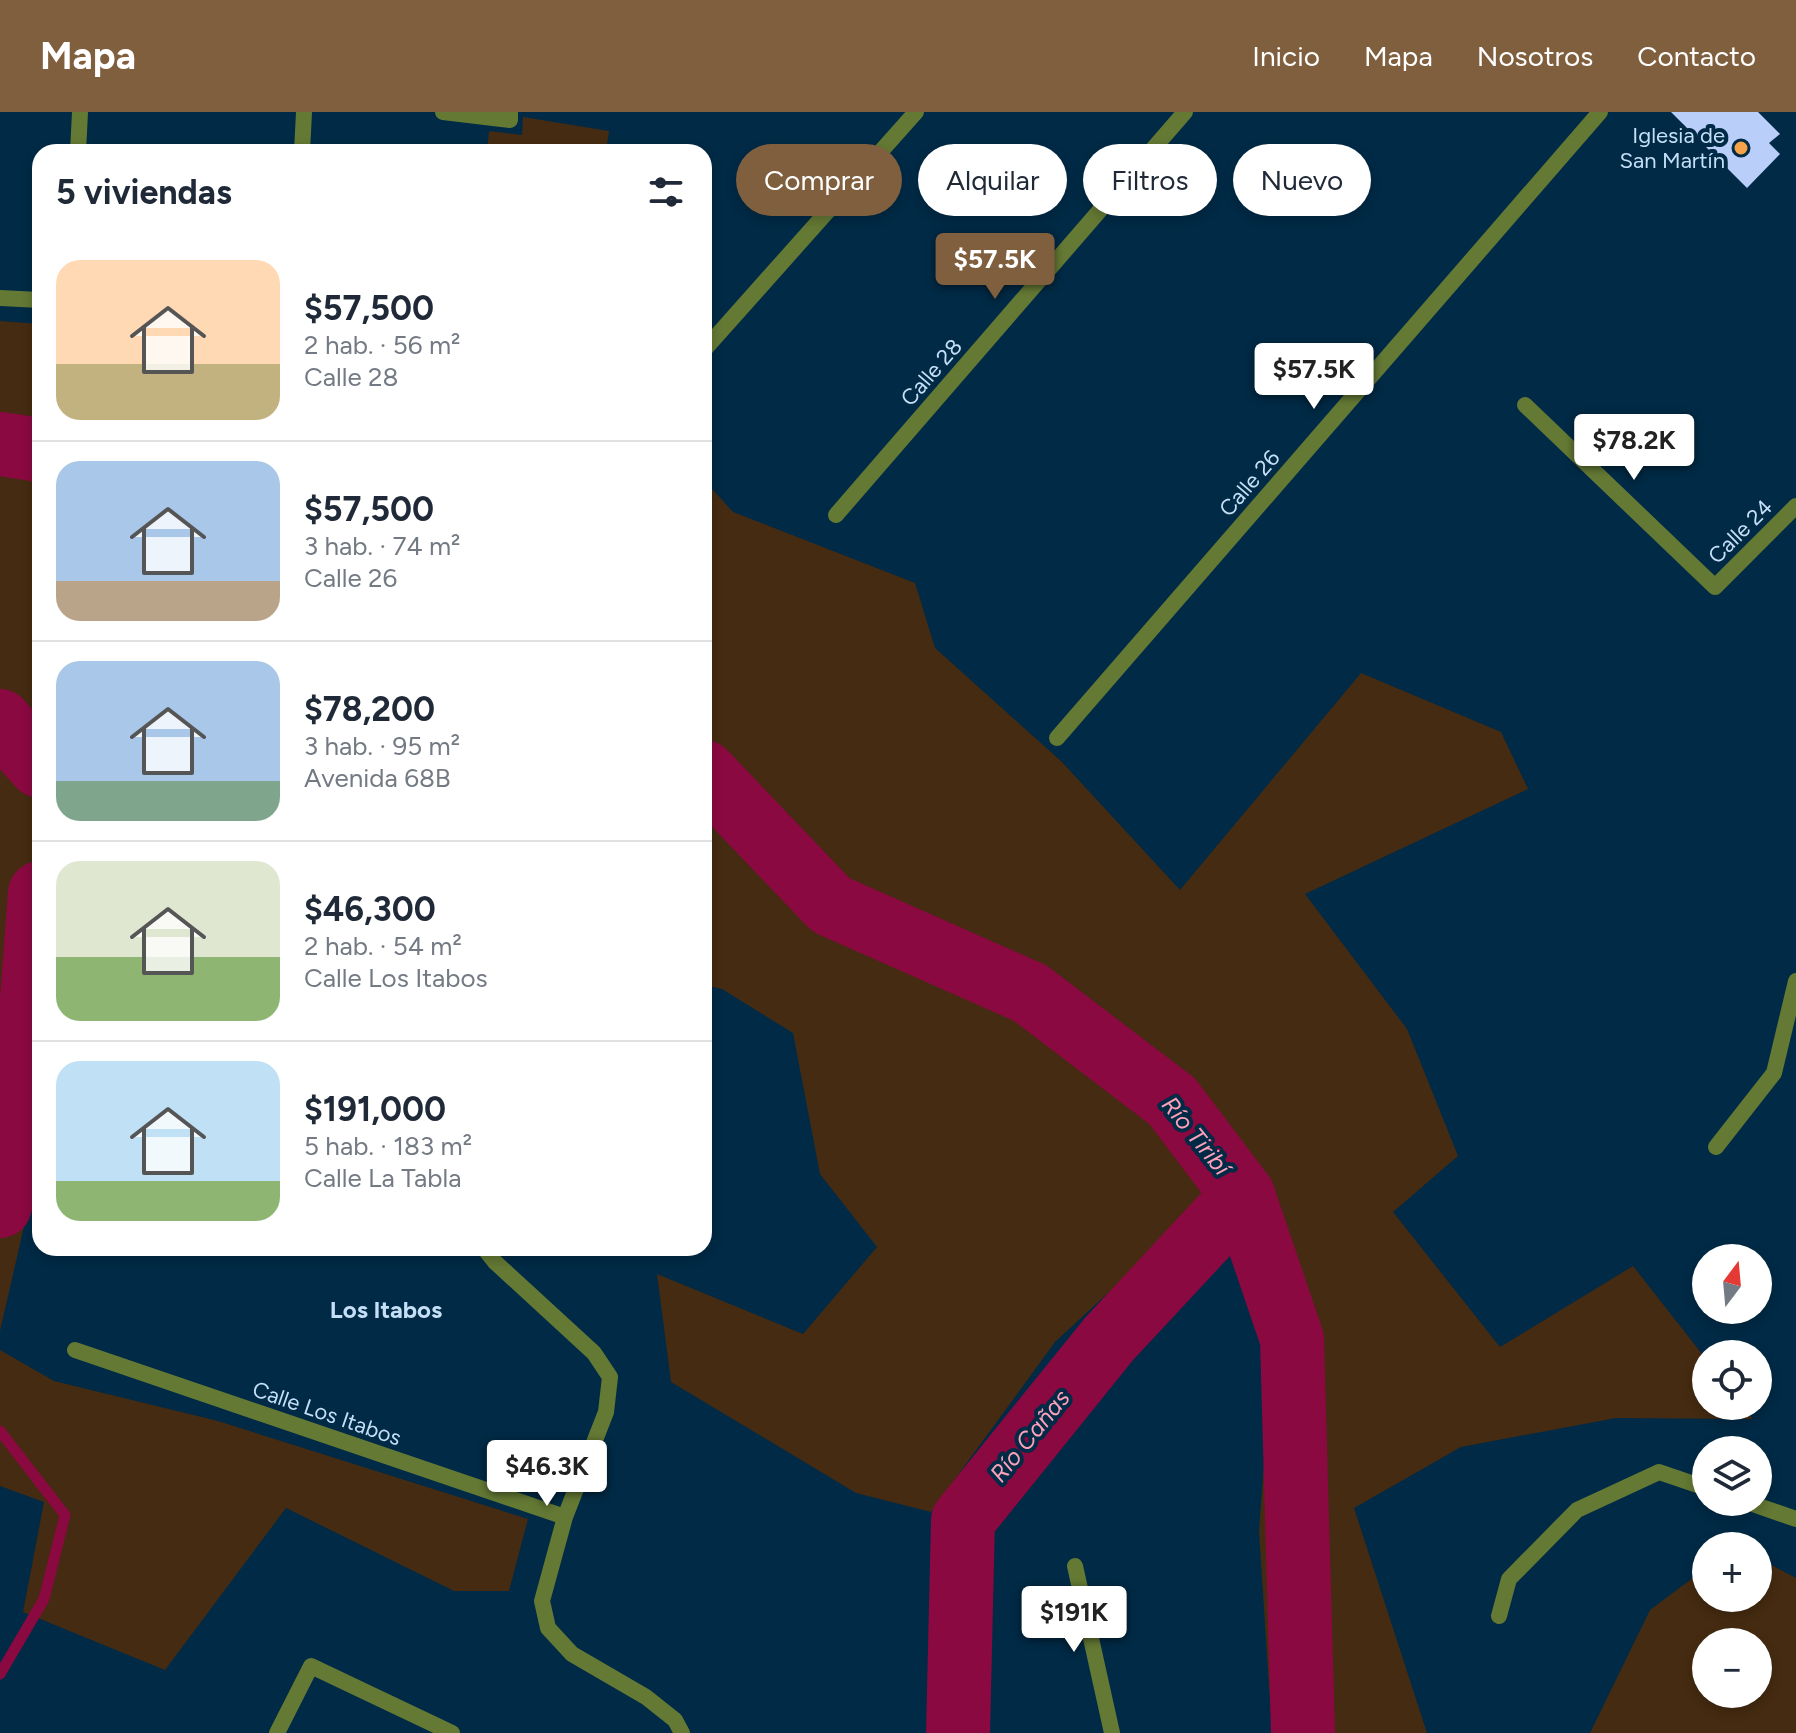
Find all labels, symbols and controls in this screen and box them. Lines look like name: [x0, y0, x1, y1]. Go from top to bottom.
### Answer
text: Mapa: [40, 33, 136, 79]
text: Inicio: [1252, 39, 1320, 73]
text: Mapa: [1364, 39, 1433, 73]
text: Nosotros: [1477, 39, 1593, 73]
text: Contacto: [1637, 39, 1756, 73]
place label: Iglesia de San Martín: [1620, 122, 1725, 174]
marker: Iglesia de San Martín: [1732, 139, 1750, 157]
chip: Comprar: [736, 144, 902, 216]
chip: Alquilar: [918, 144, 1067, 216]
chip: Filtros: [1083, 144, 1217, 216]
chip: Nuevo: [1233, 144, 1371, 216]
icon: filters: [644, 170, 688, 214]
text: 5 viviendas: [56, 172, 232, 213]
pin: $57.5K: [930, 233, 1060, 301]
text: $57.5K: [954, 243, 1036, 275]
text: $57,500: [304, 288, 434, 329]
icon: home: [120, 292, 216, 388]
text: 2 hab. · 56 m²: [304, 329, 460, 361]
street label: Calle 28: [895, 333, 968, 411]
pin: $57.5K: [1249, 343, 1379, 411]
text: $57.5K: [1273, 353, 1355, 385]
text: Calle 28: [304, 361, 399, 393]
pin: $78.2K: [1569, 414, 1699, 482]
text: $78.2K: [1592, 424, 1676, 456]
street label: Calle 26: [1213, 445, 1285, 522]
text: $57,500: [304, 489, 434, 530]
icon: home: [120, 493, 216, 589]
street label: Calle 24: [1702, 493, 1778, 569]
text: 3 hab. · 74 m²: [304, 530, 460, 562]
text: Calle 26: [304, 562, 397, 594]
text: $78,200: [304, 689, 435, 730]
icon: home: [120, 693, 216, 789]
text: 3 hab. · 95 m²: [304, 730, 460, 762]
text: Avenida 68B: [304, 762, 451, 794]
text: $46,300: [304, 889, 436, 930]
icon: home: [120, 893, 216, 989]
text: 2 hab. · 54 m²: [304, 930, 462, 962]
text: Calle Los Itabos: [304, 962, 488, 994]
text: $191,000: [304, 1089, 446, 1130]
water label: Río Tiribí: [1156, 1091, 1239, 1184]
icon: home: [120, 1093, 216, 1189]
text: 5 hab. · 183 m²: [304, 1130, 472, 1162]
text: Calle La Tabla: [304, 1162, 462, 1194]
north arrow: [1692, 1244, 1772, 1324]
map controls: [1692, 1244, 1772, 1708]
district label: Los Itabos: [330, 1295, 442, 1324]
button: locate: [1692, 1340, 1772, 1420]
street label: Calle Los Itabos: [249, 1375, 405, 1452]
water label: Río Cañas: [984, 1384, 1076, 1488]
button: layers: [1692, 1436, 1772, 1516]
pin: $46.3K: [482, 1440, 612, 1508]
text: $46.3K: [505, 1450, 589, 1482]
button: +: [1692, 1532, 1772, 1612]
pin: $191K: [1018, 1586, 1130, 1654]
text: $191K: [1040, 1596, 1108, 1628]
button: −: [1692, 1628, 1772, 1708]

